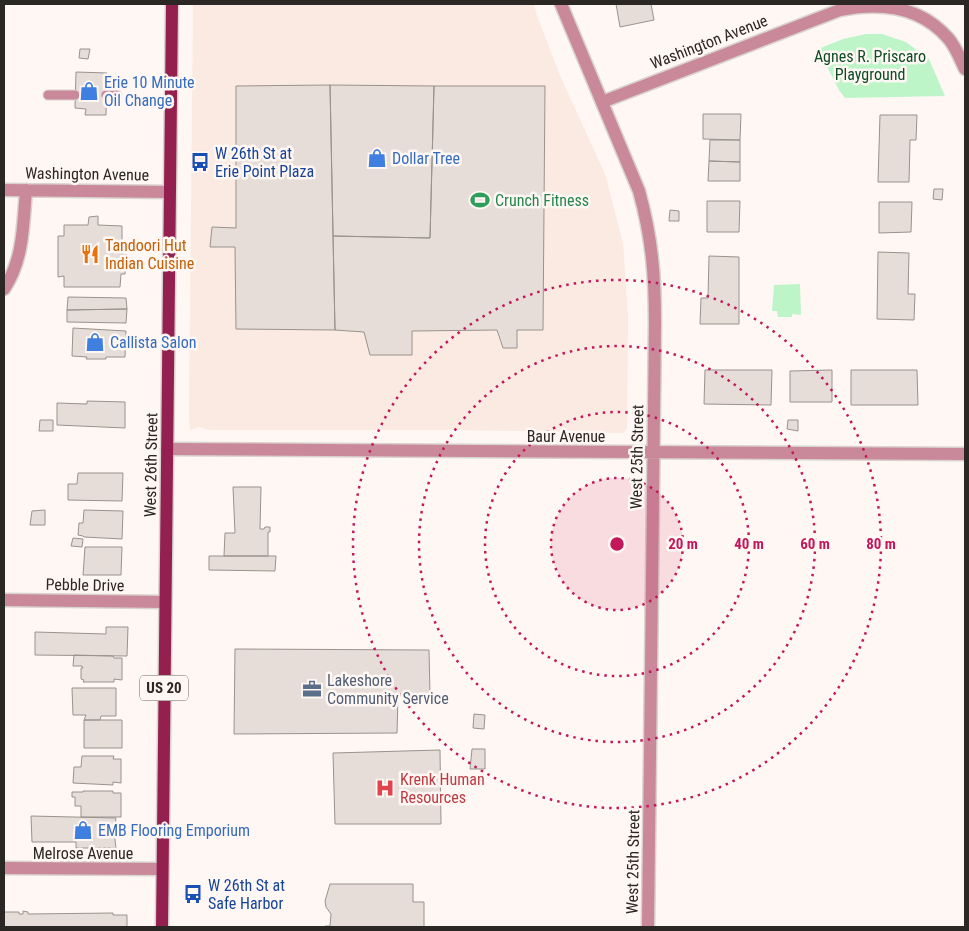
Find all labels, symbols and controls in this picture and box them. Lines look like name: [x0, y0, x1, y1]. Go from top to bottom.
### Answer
street label: Washington Avenue: [648, 11, 770, 73]
park label: Agnes R. Priscaro Playground: [814, 47, 926, 84]
place label: Erie 10 Minute Oil Change: [104, 73, 195, 110]
shop icon: Erie 10 Minute Oil Change: [78, 80, 100, 102]
place label: W 26th St at Erie Point Plaza: [215, 144, 314, 181]
shop icon: Dollar Tree: [366, 147, 388, 169]
place label: Dollar Tree: [392, 149, 460, 168]
bus stop icon: W 26th St at Erie Point Plaza: [189, 151, 211, 173]
street label: Washington Avenue: [25, 163, 149, 185]
sports icon: Crunch Fitness: [469, 189, 491, 211]
place label: Crunch Fitness: [495, 191, 589, 210]
place label: Tandoori Hut Indian Cuisine: [105, 236, 194, 273]
restaurant icon: Tandoori Hut Indian Cuisine: [79, 243, 101, 265]
shop icon: Callista Salon: [84, 331, 106, 353]
place label: Callista Salon: [110, 333, 197, 352]
street label: West 25th Street: [627, 404, 647, 509]
street label: West 26th Street: [141, 412, 161, 517]
street label: Baur Avenue: [527, 427, 605, 446]
centre of rings: [608, 535, 626, 553]
text: 20 m: [668, 535, 698, 553]
text: 40 m: [734, 535, 764, 553]
text: 60 m: [800, 535, 830, 553]
text: 80 m: [866, 535, 896, 553]
street label: Pebble Drive: [45, 575, 125, 595]
place label: Lakeshore Community Service: [327, 671, 449, 708]
road number: US 20: [140, 676, 188, 700]
office icon: Lakeshore Community Service: [301, 678, 323, 700]
place label: Krenk Human Resources: [400, 770, 485, 807]
hospital icon: Krenk Human Resources: [374, 777, 396, 799]
street label: West 25th Street: [623, 809, 643, 914]
shop icon: EMB Flooring Emporium: [72, 819, 94, 841]
place label: EMB Flooring Emporium: [98, 821, 250, 840]
street label: Melrose Avenue: [33, 844, 133, 863]
place label: W 26th St at Safe Harbor: [208, 876, 285, 913]
bus stop icon: W 26th St at Safe Harbor: [182, 883, 204, 905]

